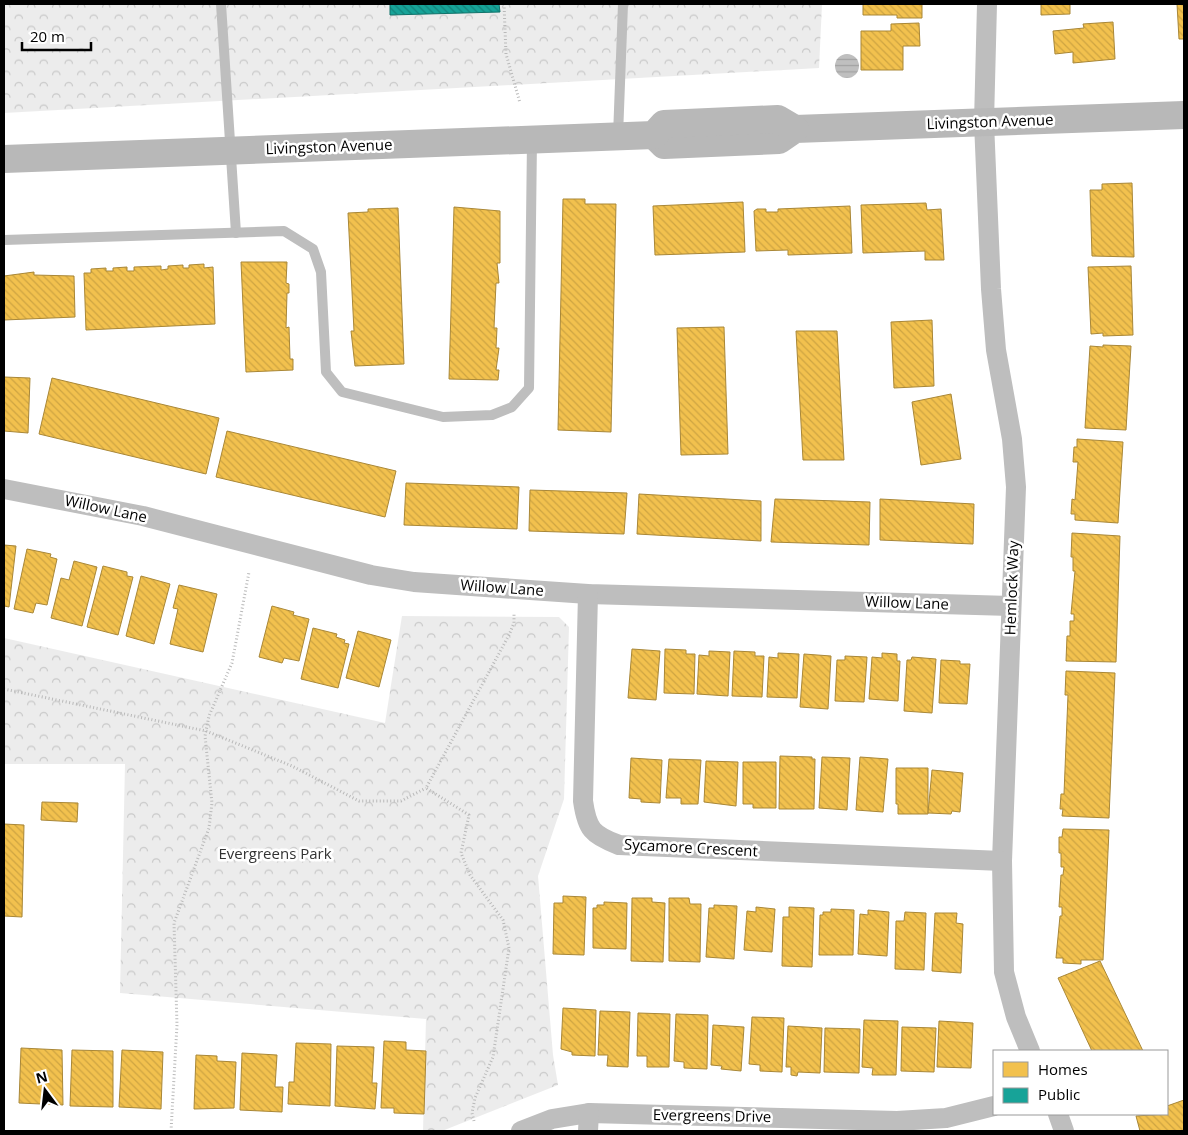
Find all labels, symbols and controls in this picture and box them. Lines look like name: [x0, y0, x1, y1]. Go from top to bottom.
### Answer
scale bar: [22, 20, 91, 52]
text: 20 m: [30, 26, 65, 46]
street label: Livingston Avenue: [926, 109, 1054, 133]
street label: Livingston Avenue: [265, 134, 393, 158]
street label: Willow Lane: [63, 490, 149, 526]
street label: Hemlock Way: [999, 540, 1023, 636]
street label: Willow Lane: [460, 574, 544, 600]
street label: Willow Lane: [865, 591, 949, 613]
street label: Sycamore Crescent: [624, 834, 758, 860]
park label: Evergreens Park: [218, 843, 332, 863]
legend: [993, 1050, 1168, 1115]
text: Homes: [1038, 1059, 1088, 1079]
north arrow: [20, 1065, 70, 1115]
text: N: [34, 1066, 49, 1088]
text: Public: [1038, 1084, 1080, 1104]
street label: Evergreens Drive: [653, 1104, 771, 1126]

